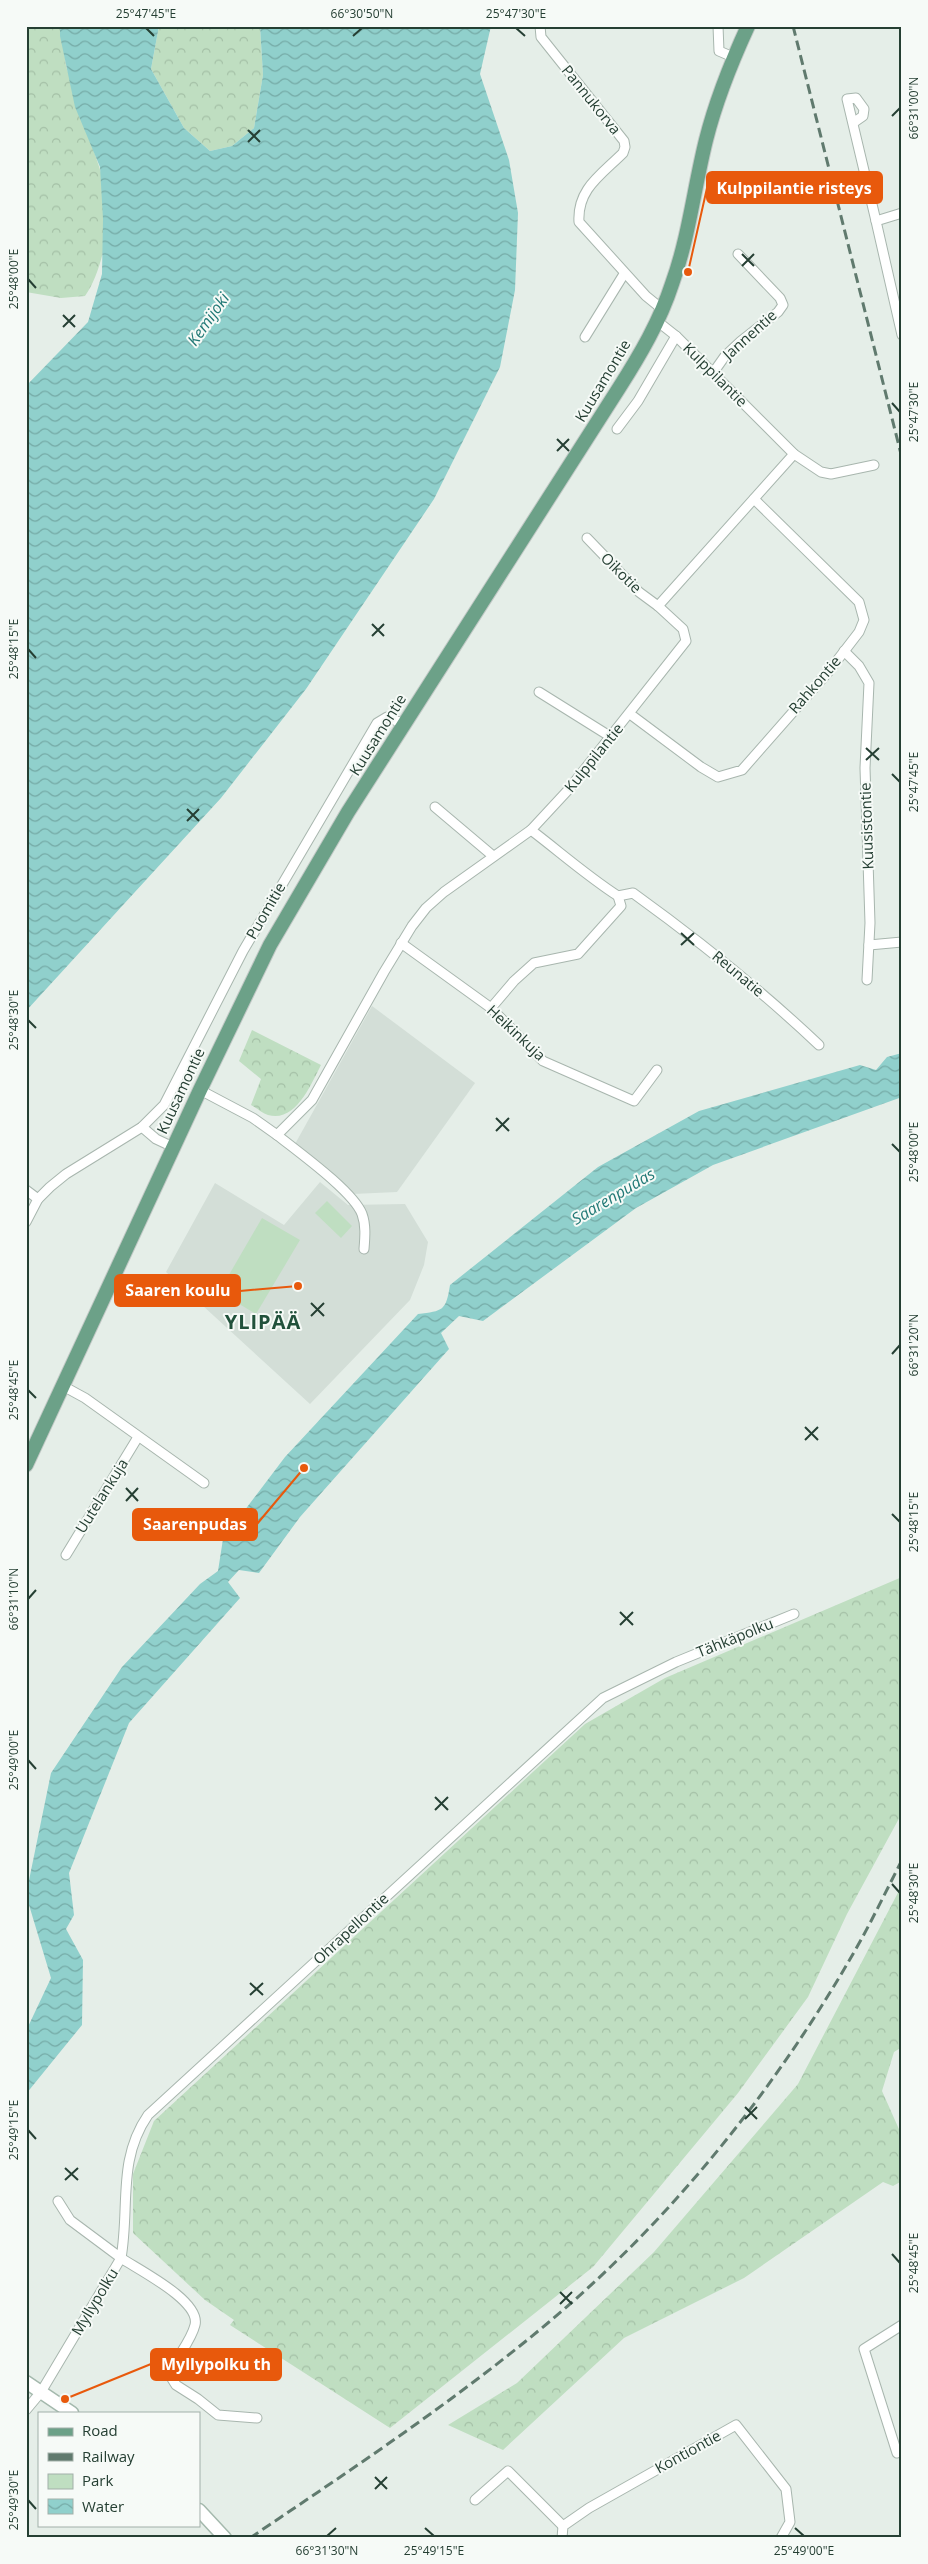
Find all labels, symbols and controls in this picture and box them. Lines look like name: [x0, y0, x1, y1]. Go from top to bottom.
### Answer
text: 25°47'45"E: [116, 5, 176, 22]
text: 66°30'50"N: [331, 5, 393, 22]
text: 25°47'30"E: [486, 5, 546, 22]
street label: Pannukorva: [558, 61, 626, 138]
text: 66°31'00"N: [905, 77, 922, 139]
callout: Kulppilantie risteys: [707, 172, 882, 203]
text: Kulppilantie risteys: [716, 177, 872, 199]
text: 25°48'00"E: [5, 249, 22, 309]
water label: Kemijoki: [182, 287, 235, 350]
street label: Jannentie: [717, 305, 781, 365]
street label: Kuusamontie: [570, 336, 635, 425]
street label: Kulppilantie: [679, 338, 752, 411]
text: 25°47'30"E: [905, 382, 922, 442]
street label: Oikotie: [597, 548, 646, 597]
text: 25°48'15"E: [5, 619, 22, 679]
street label: Rahkontie: [784, 651, 845, 717]
street label: Kuusamontie: [344, 690, 410, 779]
street label: Kulppilantie: [559, 719, 627, 796]
text: 25°47'45"E: [905, 752, 922, 812]
street label: Kuusistontie: [854, 782, 878, 870]
street label: Puomitie: [241, 878, 289, 943]
street label: Reunatie: [708, 946, 769, 1001]
text: 25°48'30"E: [5, 990, 22, 1050]
street label: Heikinkuja: [483, 1000, 550, 1065]
street label: Kuusamontie: [151, 1044, 209, 1137]
text: 25°48'00"E: [905, 1122, 922, 1182]
water label: Saarenpudas: [567, 1162, 659, 1229]
callout: Saaren koulu: [115, 1275, 240, 1306]
text: Saaren koulu: [125, 1279, 231, 1301]
district label: YLIPÄÄ: [225, 1308, 301, 1335]
text: 66°31'20"N: [905, 1314, 922, 1376]
text: 25°48'45"E: [5, 1360, 22, 1420]
street label: Uutelankuja: [70, 1454, 132, 1537]
text: 25°48'15"E: [905, 1492, 922, 1552]
callout: Saarenpudas: [133, 1509, 257, 1540]
text: Saarenpudas: [143, 1513, 247, 1535]
text: 66°31'10"N: [5, 1568, 22, 1630]
street label: Tähkäpolku: [693, 1613, 776, 1662]
text: 25°49'00"E: [5, 1730, 22, 1790]
text: 25°48'30"E: [905, 1863, 922, 1923]
street label: Ohrapellontie: [308, 1888, 392, 1968]
text: 25°49'15"E: [5, 2100, 22, 2160]
text: 25°48'45"E: [905, 2233, 922, 2293]
street label: Myllypolku: [66, 2264, 122, 2339]
callout: Myllypolku th: [151, 2349, 281, 2380]
text: Myllypolku th: [161, 2353, 271, 2375]
legend: [38, 2412, 200, 2526]
text: Road: [82, 2420, 118, 2440]
street label: Kontiontie: [651, 2425, 724, 2477]
text: Railway: [82, 2446, 135, 2466]
text: 25°49'30"E: [5, 2470, 22, 2530]
text: Park: [82, 2470, 113, 2490]
text: Water: [82, 2496, 124, 2516]
text: 66°31'30"N: [296, 2542, 358, 2559]
text: 25°49'15"E: [404, 2542, 464, 2559]
text: 25°49'00"E: [774, 2542, 834, 2559]

